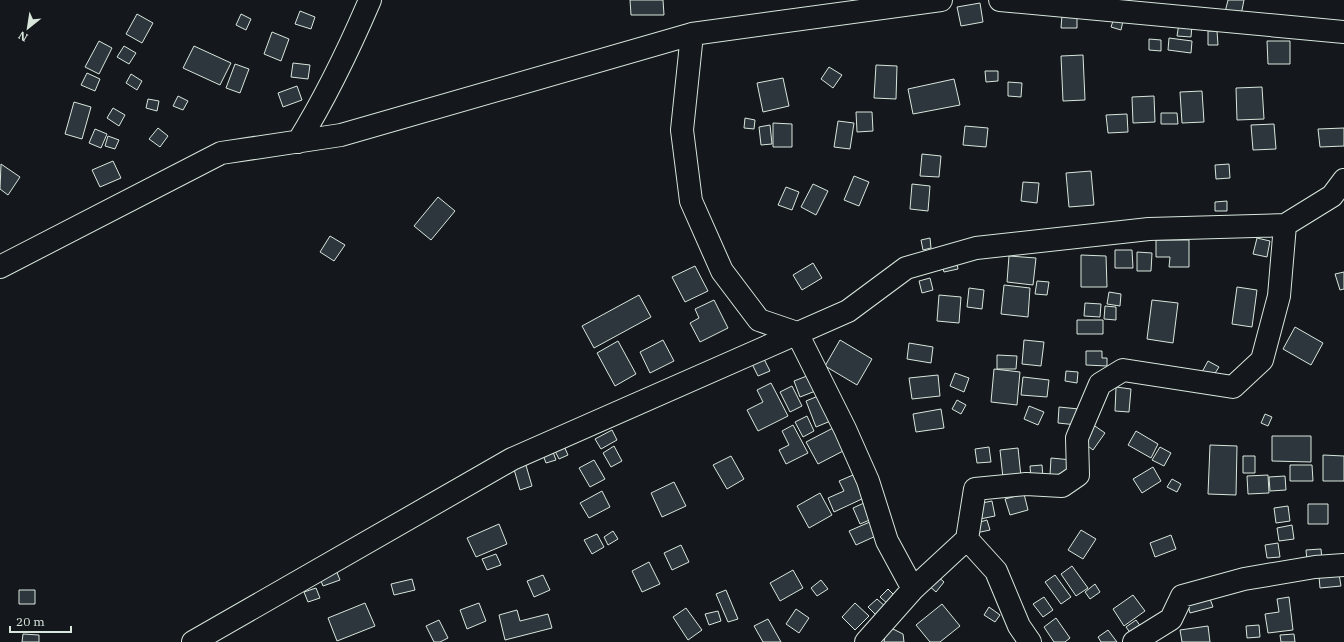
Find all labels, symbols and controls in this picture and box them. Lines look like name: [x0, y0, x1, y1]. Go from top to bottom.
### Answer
north arrow: [8, 8, 48, 48]
text: N: [15, 28, 30, 45]
scale bar: [10, 608, 71, 634]
text: 20 m: [16, 614, 45, 629]

